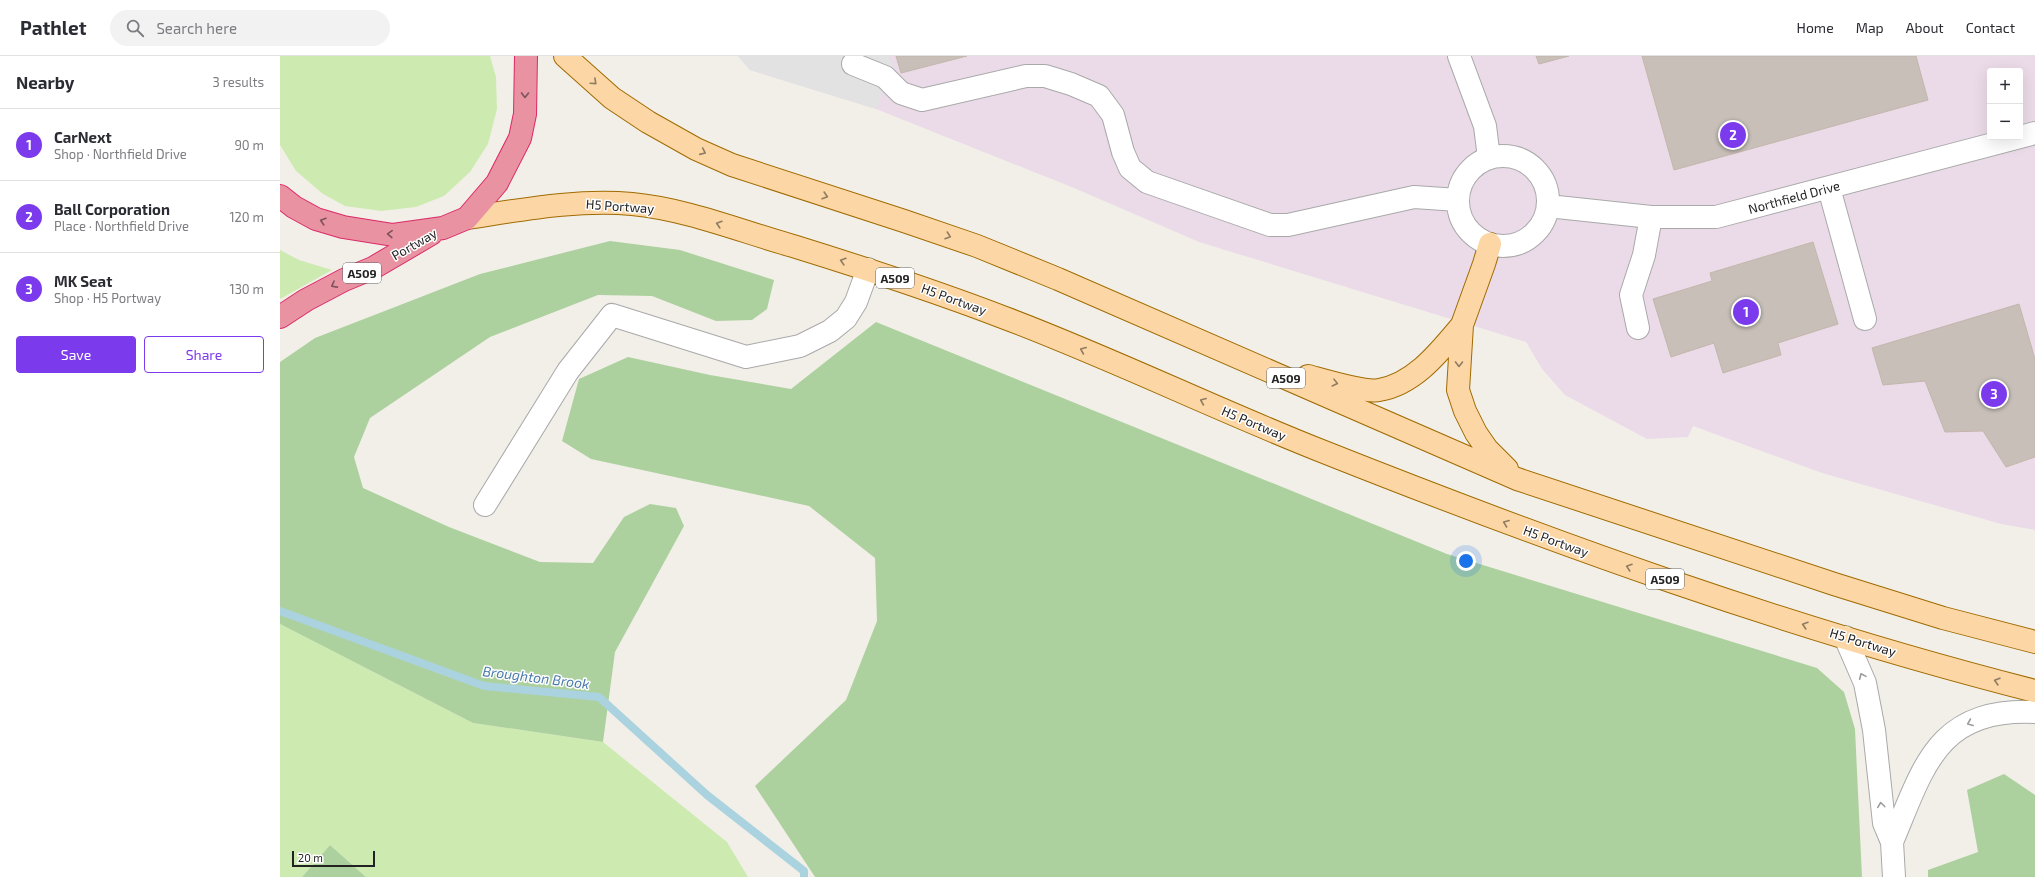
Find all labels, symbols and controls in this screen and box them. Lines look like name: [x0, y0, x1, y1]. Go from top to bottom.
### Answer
search box: [110, 10, 390, 46]
text: Pathlet: [20, 16, 86, 39]
icon: search: [124, 17, 146, 39]
text: Search here: [156, 19, 237, 37]
text: Home: [1797, 19, 1834, 36]
text: Map: [1856, 19, 1884, 36]
text: About: [1906, 19, 1944, 36]
text: Contact: [1966, 19, 2015, 36]
map controls: [1987, 68, 2023, 140]
button: +: [1987, 68, 2023, 104]
text: Nearby: [16, 72, 74, 92]
text: 3 results: [213, 74, 264, 90]
one-way arrow: [589, 77, 596, 84]
one-way arrow: [521, 92, 529, 98]
button: −: [1987, 104, 2023, 140]
pin: 2: [1720, 120, 1746, 150]
text: CarNext: [54, 128, 112, 146]
text: 1: [26, 137, 32, 153]
text: 90 m: [234, 137, 264, 153]
text: Shop · Northfield Drive: [54, 146, 187, 162]
one-way arrow: [698, 147, 706, 155]
street label: Northfield Drive: [1746, 177, 1842, 217]
one-way arrow: [821, 191, 828, 200]
street label: H5 Portway: [585, 196, 655, 216]
text: Ball Corporation: [54, 200, 170, 218]
text: 2: [25, 209, 33, 225]
text: 120 m: [229, 209, 264, 225]
one-way arrow: [319, 217, 326, 226]
text: Place · Northfield Drive: [54, 218, 189, 234]
one-way arrow: [715, 220, 722, 229]
street label: Portway: [388, 225, 440, 263]
one-way arrow: [387, 230, 393, 238]
one-way arrow: [945, 232, 952, 240]
one-way arrow: [840, 257, 847, 266]
road number: A509: [343, 263, 381, 283]
road number: A509: [876, 268, 914, 288]
text: MK Seat: [54, 272, 112, 290]
one-way arrow: [331, 280, 339, 288]
street label: H5 Portway: [919, 280, 989, 318]
text: 3: [25, 281, 33, 297]
text: 130 m: [229, 281, 264, 297]
text: Shop · H5 Portway: [54, 290, 161, 306]
pin: 1: [1733, 297, 1759, 327]
button: Save: [16, 336, 136, 373]
button: Share: [144, 336, 264, 373]
one-way arrow: [1080, 347, 1088, 355]
one-way arrow: [1455, 361, 1463, 367]
road number: A509: [1267, 368, 1305, 388]
one-way arrow: [1332, 378, 1339, 386]
pin: 3: [1981, 379, 2007, 409]
one-way arrow: [1199, 398, 1207, 406]
street label: H5 Portway: [1219, 402, 1289, 444]
one-way arrow: [1503, 519, 1510, 527]
street label: H5 Portway: [1521, 522, 1591, 560]
your location: [1456, 551, 1476, 571]
one-way arrow: [1625, 563, 1632, 571]
road number: A509: [1646, 569, 1684, 589]
one-way arrow: [1802, 621, 1809, 630]
street label: H5 Portway: [1828, 624, 1898, 660]
water label: Broughton Brook: [482, 662, 590, 692]
one-way arrow: [1859, 673, 1867, 680]
one-way arrow: [1994, 677, 2001, 686]
one-way arrow: [1966, 718, 1974, 726]
one-way arrow: [1877, 802, 1886, 808]
scale bar: [292, 849, 375, 868]
text: 20 m: [298, 851, 323, 864]

